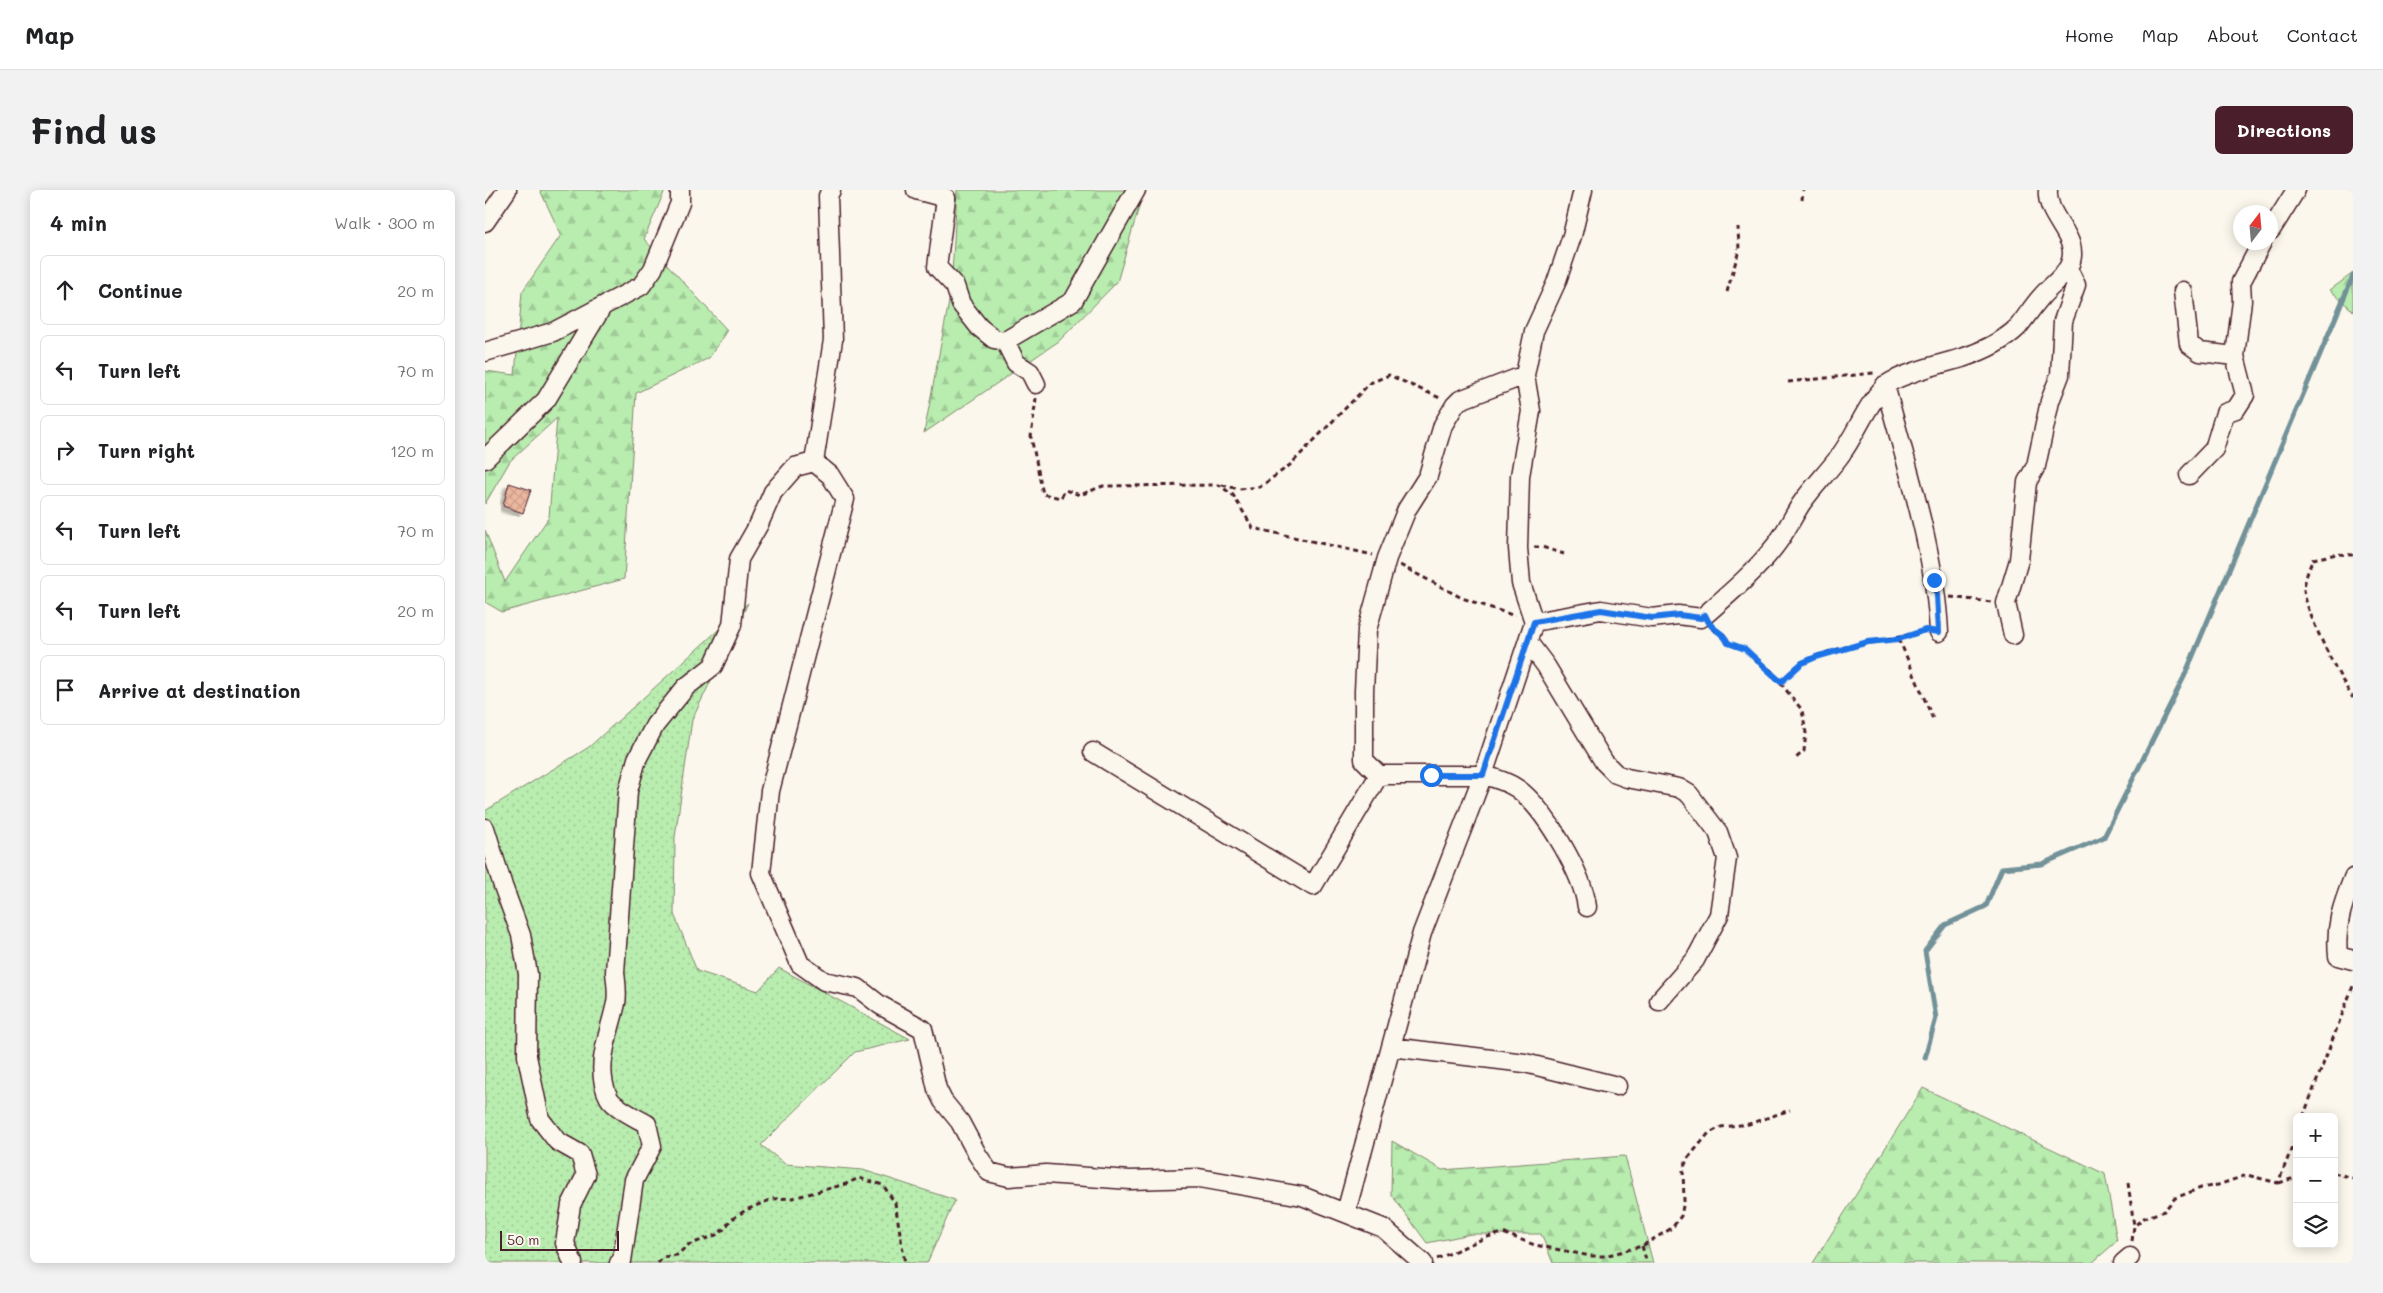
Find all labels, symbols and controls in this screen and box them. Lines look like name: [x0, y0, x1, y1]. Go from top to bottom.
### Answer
text: Map: [25, 19, 74, 50]
text: Home: [2065, 23, 2114, 47]
text: Map: [2142, 23, 2178, 47]
text: About: [2206, 23, 2259, 47]
text: Contact: [2287, 23, 2358, 47]
button: Directions: [2215, 106, 2353, 154]
text: Find us: [30, 107, 157, 153]
north arrow: [2233, 205, 2278, 250]
text: 4 min: [50, 209, 107, 236]
text: Walk · 300 m: [334, 212, 435, 233]
icon: ahead: [51, 276, 79, 304]
text: Continue: [98, 278, 183, 303]
text: 20 m: [397, 280, 434, 301]
icon: left: [51, 356, 79, 384]
text: Turn left: [98, 358, 181, 383]
text: 70 m: [397, 360, 434, 381]
icon: right: [51, 436, 79, 464]
text: Turn right: [98, 438, 195, 463]
text: 120 m: [390, 440, 434, 461]
icon: left: [51, 516, 79, 544]
text: Turn left: [98, 518, 181, 543]
text: 70 m: [397, 520, 434, 541]
route end: [1923, 569, 1946, 592]
icon: left: [51, 596, 79, 624]
text: Turn left: [98, 598, 181, 623]
text: 20 m: [397, 600, 434, 621]
icon: arrive: [51, 676, 79, 704]
text: Arrive at destination: [98, 678, 301, 703]
route start: [1420, 764, 1443, 787]
map controls: [2293, 1113, 2338, 1248]
button: +: [2293, 1113, 2338, 1158]
button: −: [2293, 1158, 2338, 1203]
button: layers: [2293, 1203, 2338, 1248]
scale bar: [500, 1228, 619, 1251]
text: 50 m: [507, 1230, 539, 1249]

